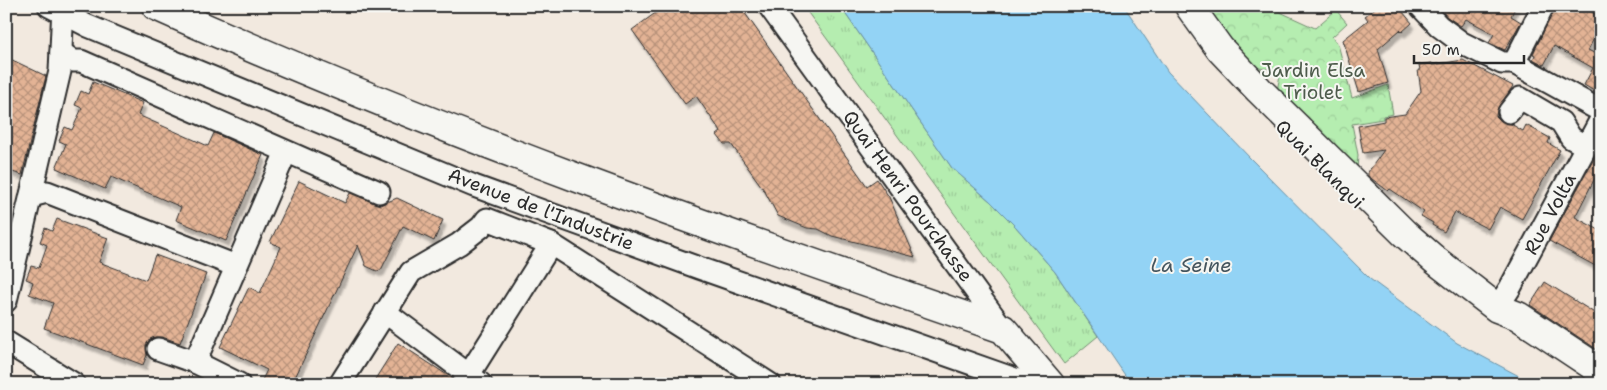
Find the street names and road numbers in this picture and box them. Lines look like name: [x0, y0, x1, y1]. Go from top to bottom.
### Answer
street label: Quai Henri Pourchasse: [837, 105, 979, 287]
street label: Quai Blanqui: [1270, 114, 1370, 214]
street label: Avenue de l'Industrie: [444, 162, 638, 256]
street label: Rue Volta: [1518, 169, 1582, 259]

